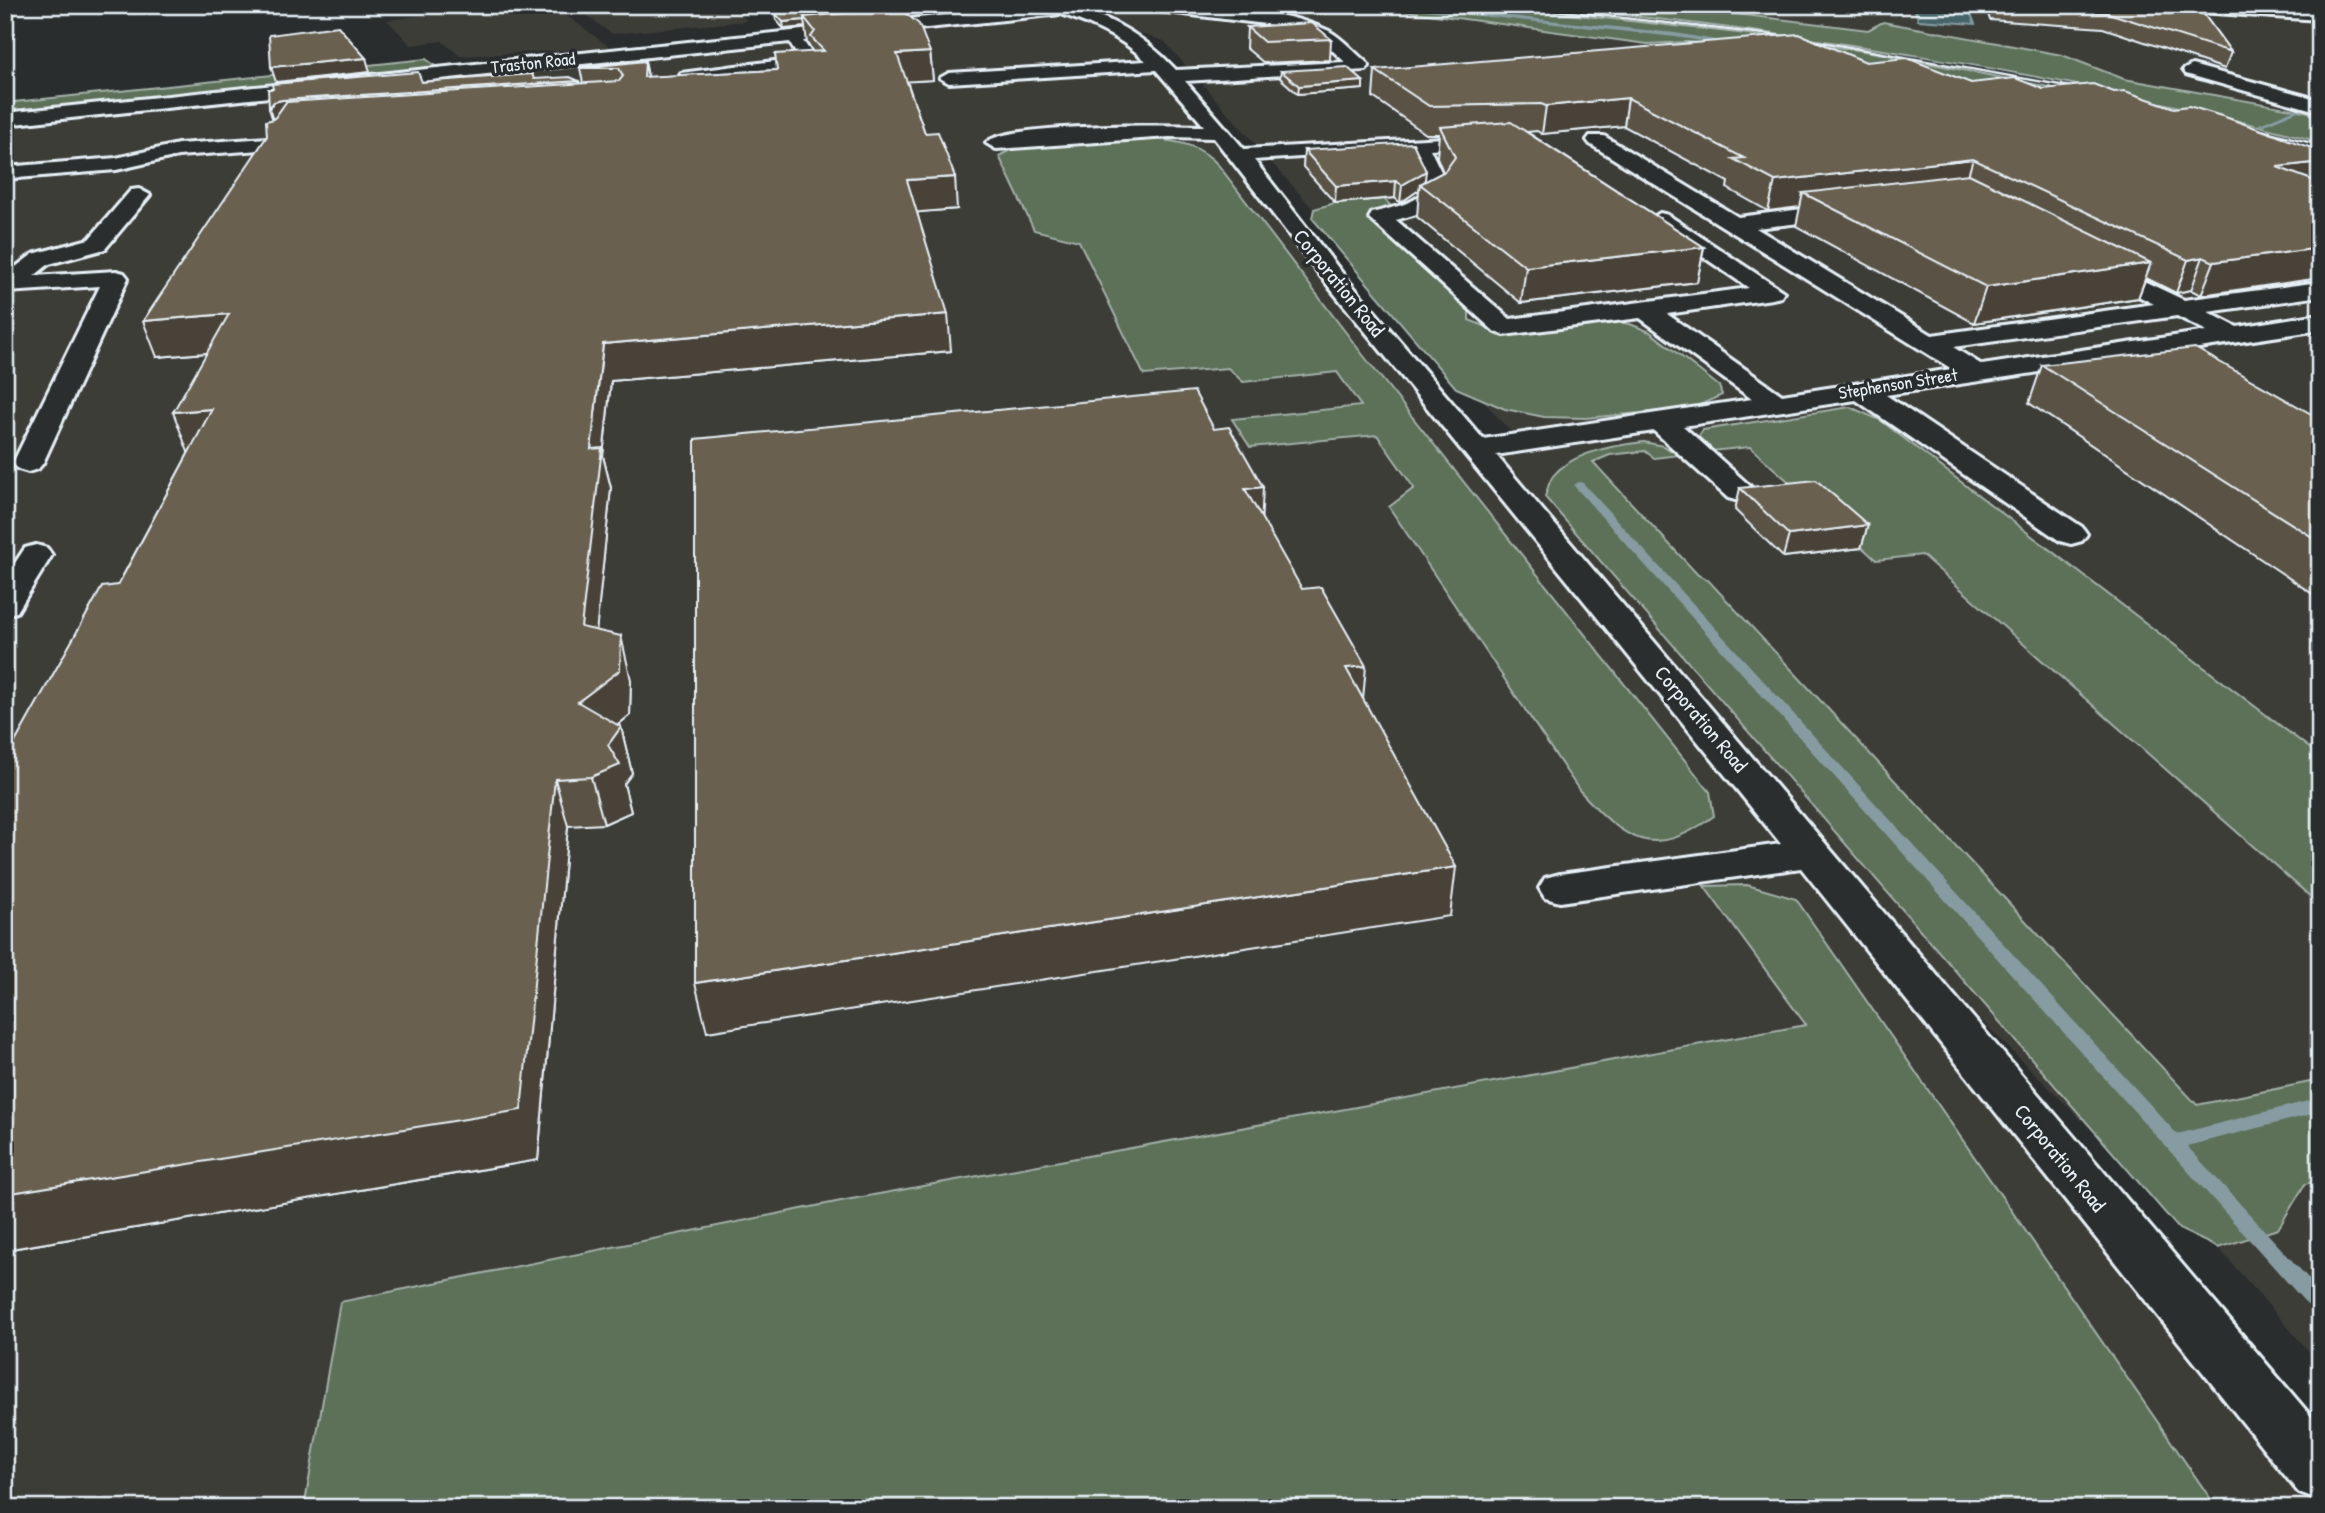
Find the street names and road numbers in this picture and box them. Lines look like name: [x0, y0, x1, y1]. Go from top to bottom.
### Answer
street label: Traston Road: [490, 46, 576, 79]
street label: Corporation Road: [1287, 223, 1392, 343]
street label: Stephenson Street: [1836, 362, 1960, 405]
street label: Corporation Road: [1648, 659, 1755, 778]
street label: Corporation Road: [2008, 1098, 2113, 1218]

